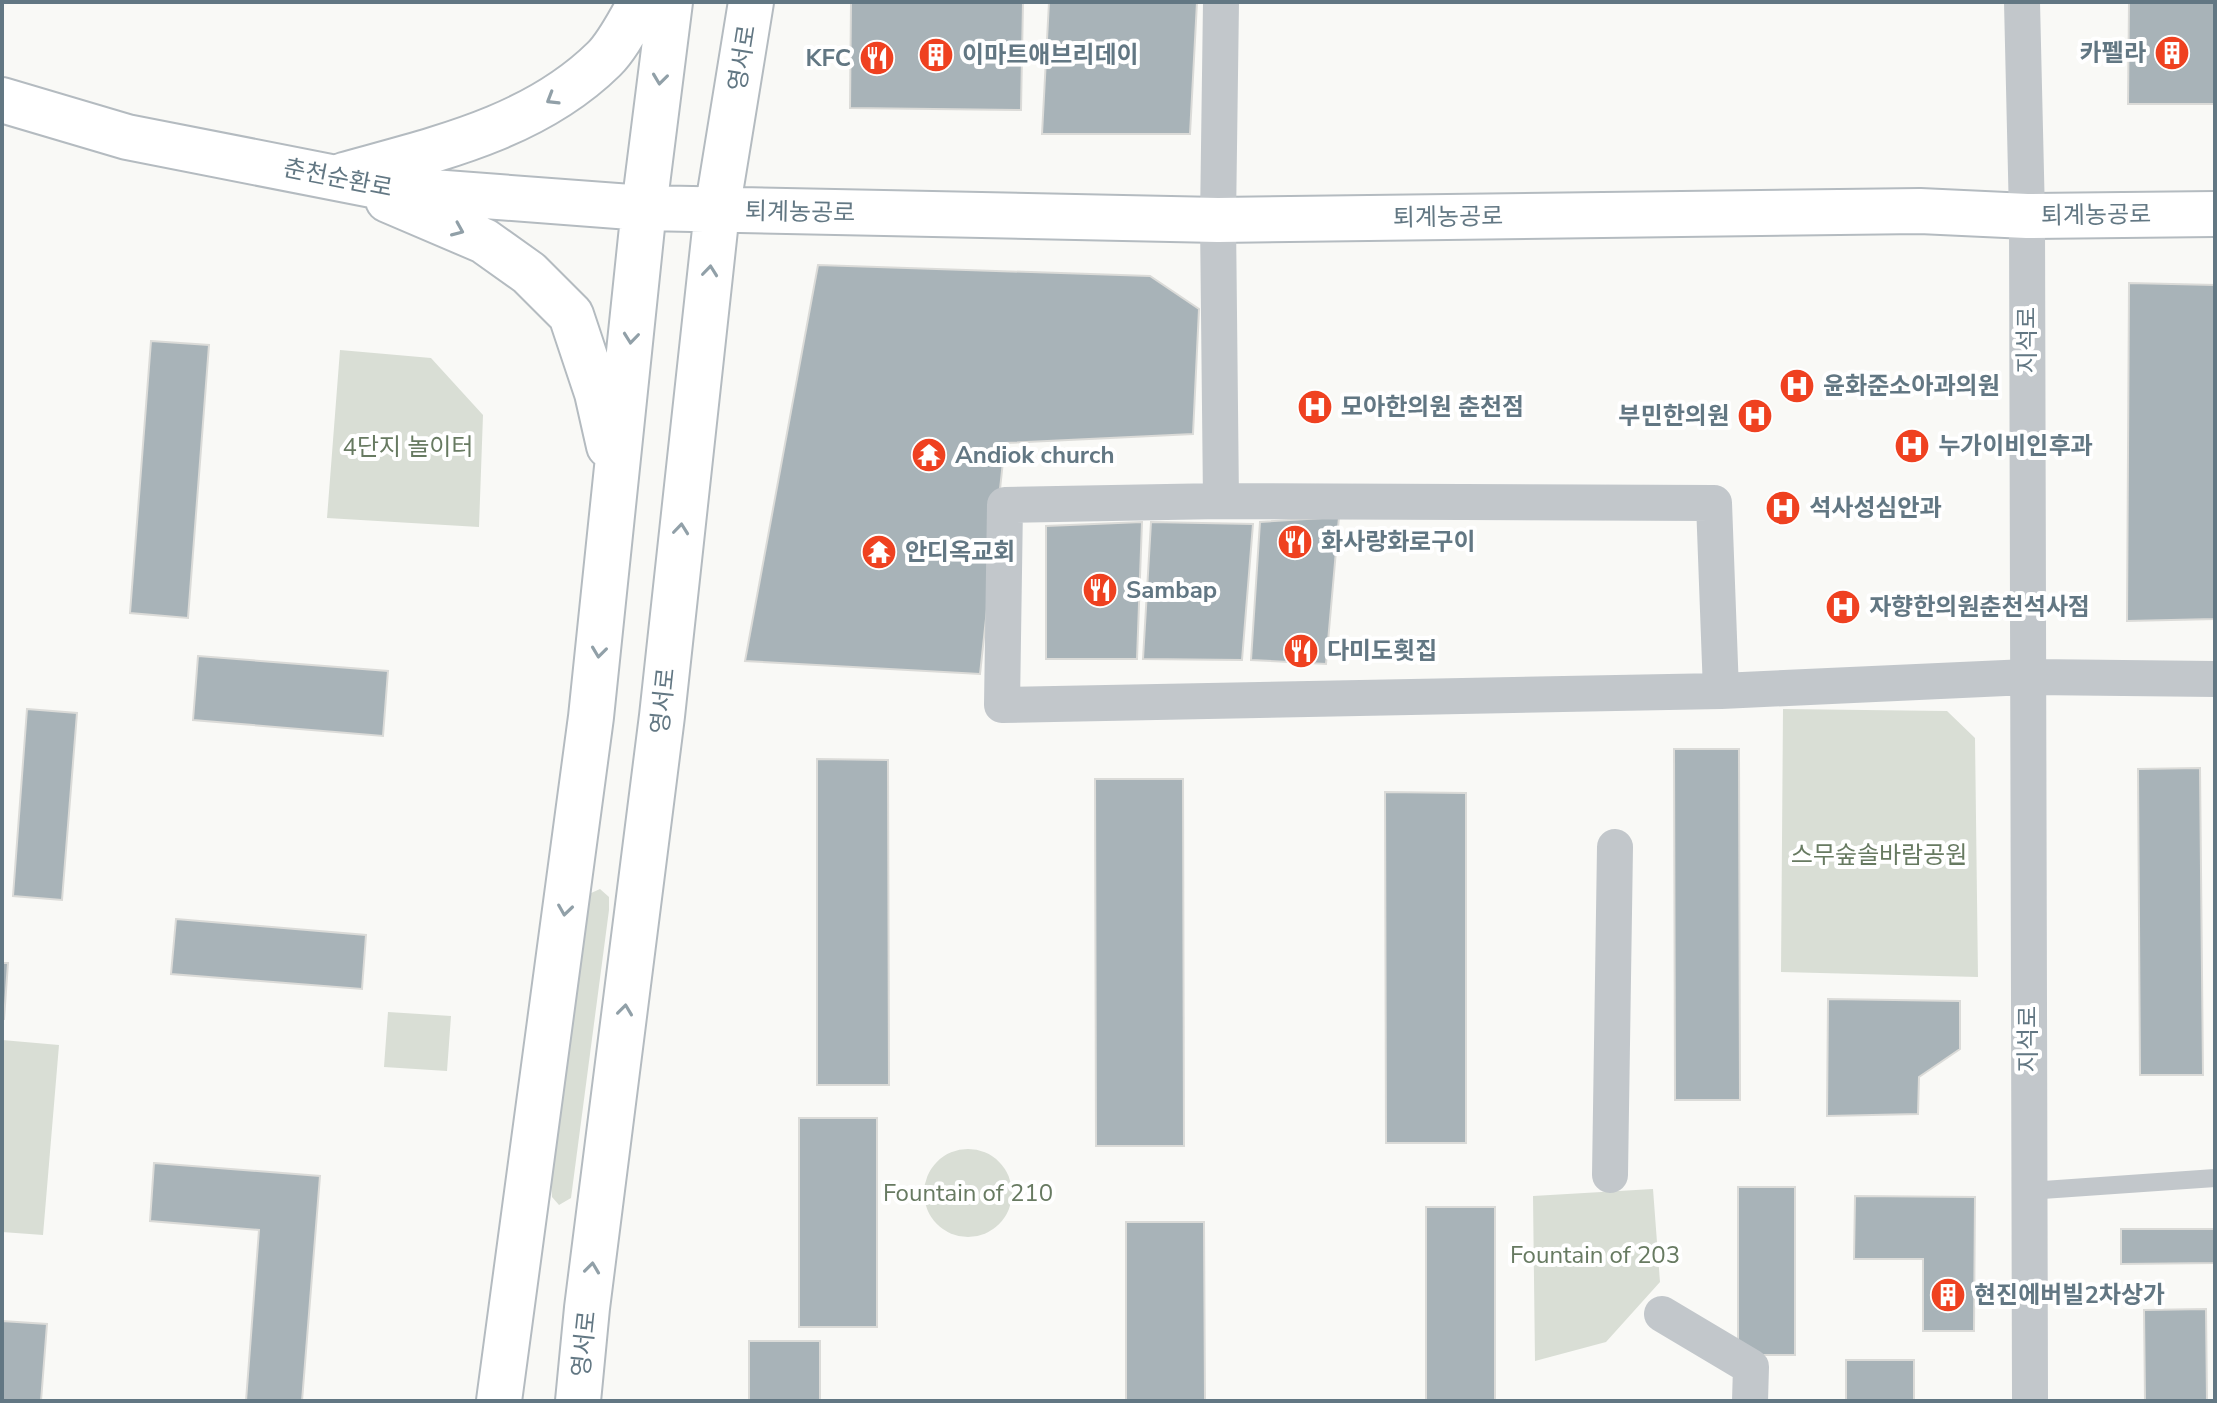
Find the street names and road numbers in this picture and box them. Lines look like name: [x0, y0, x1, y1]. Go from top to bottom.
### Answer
street label: 영서로: [721, 23, 763, 93]
street label: 춘천순환로: [281, 152, 395, 204]
street label: 퇴계농공로: [745, 195, 855, 229]
street label: 퇴계농공로: [2041, 198, 2151, 232]
street label: 퇴계농공로: [1393, 200, 1503, 234]
street label: 지석로: [2011, 307, 2043, 373]
street label: 영서로: [644, 666, 682, 736]
street label: 지석로: [2012, 1006, 2044, 1072]
street label: 영서로: [565, 1309, 603, 1379]

